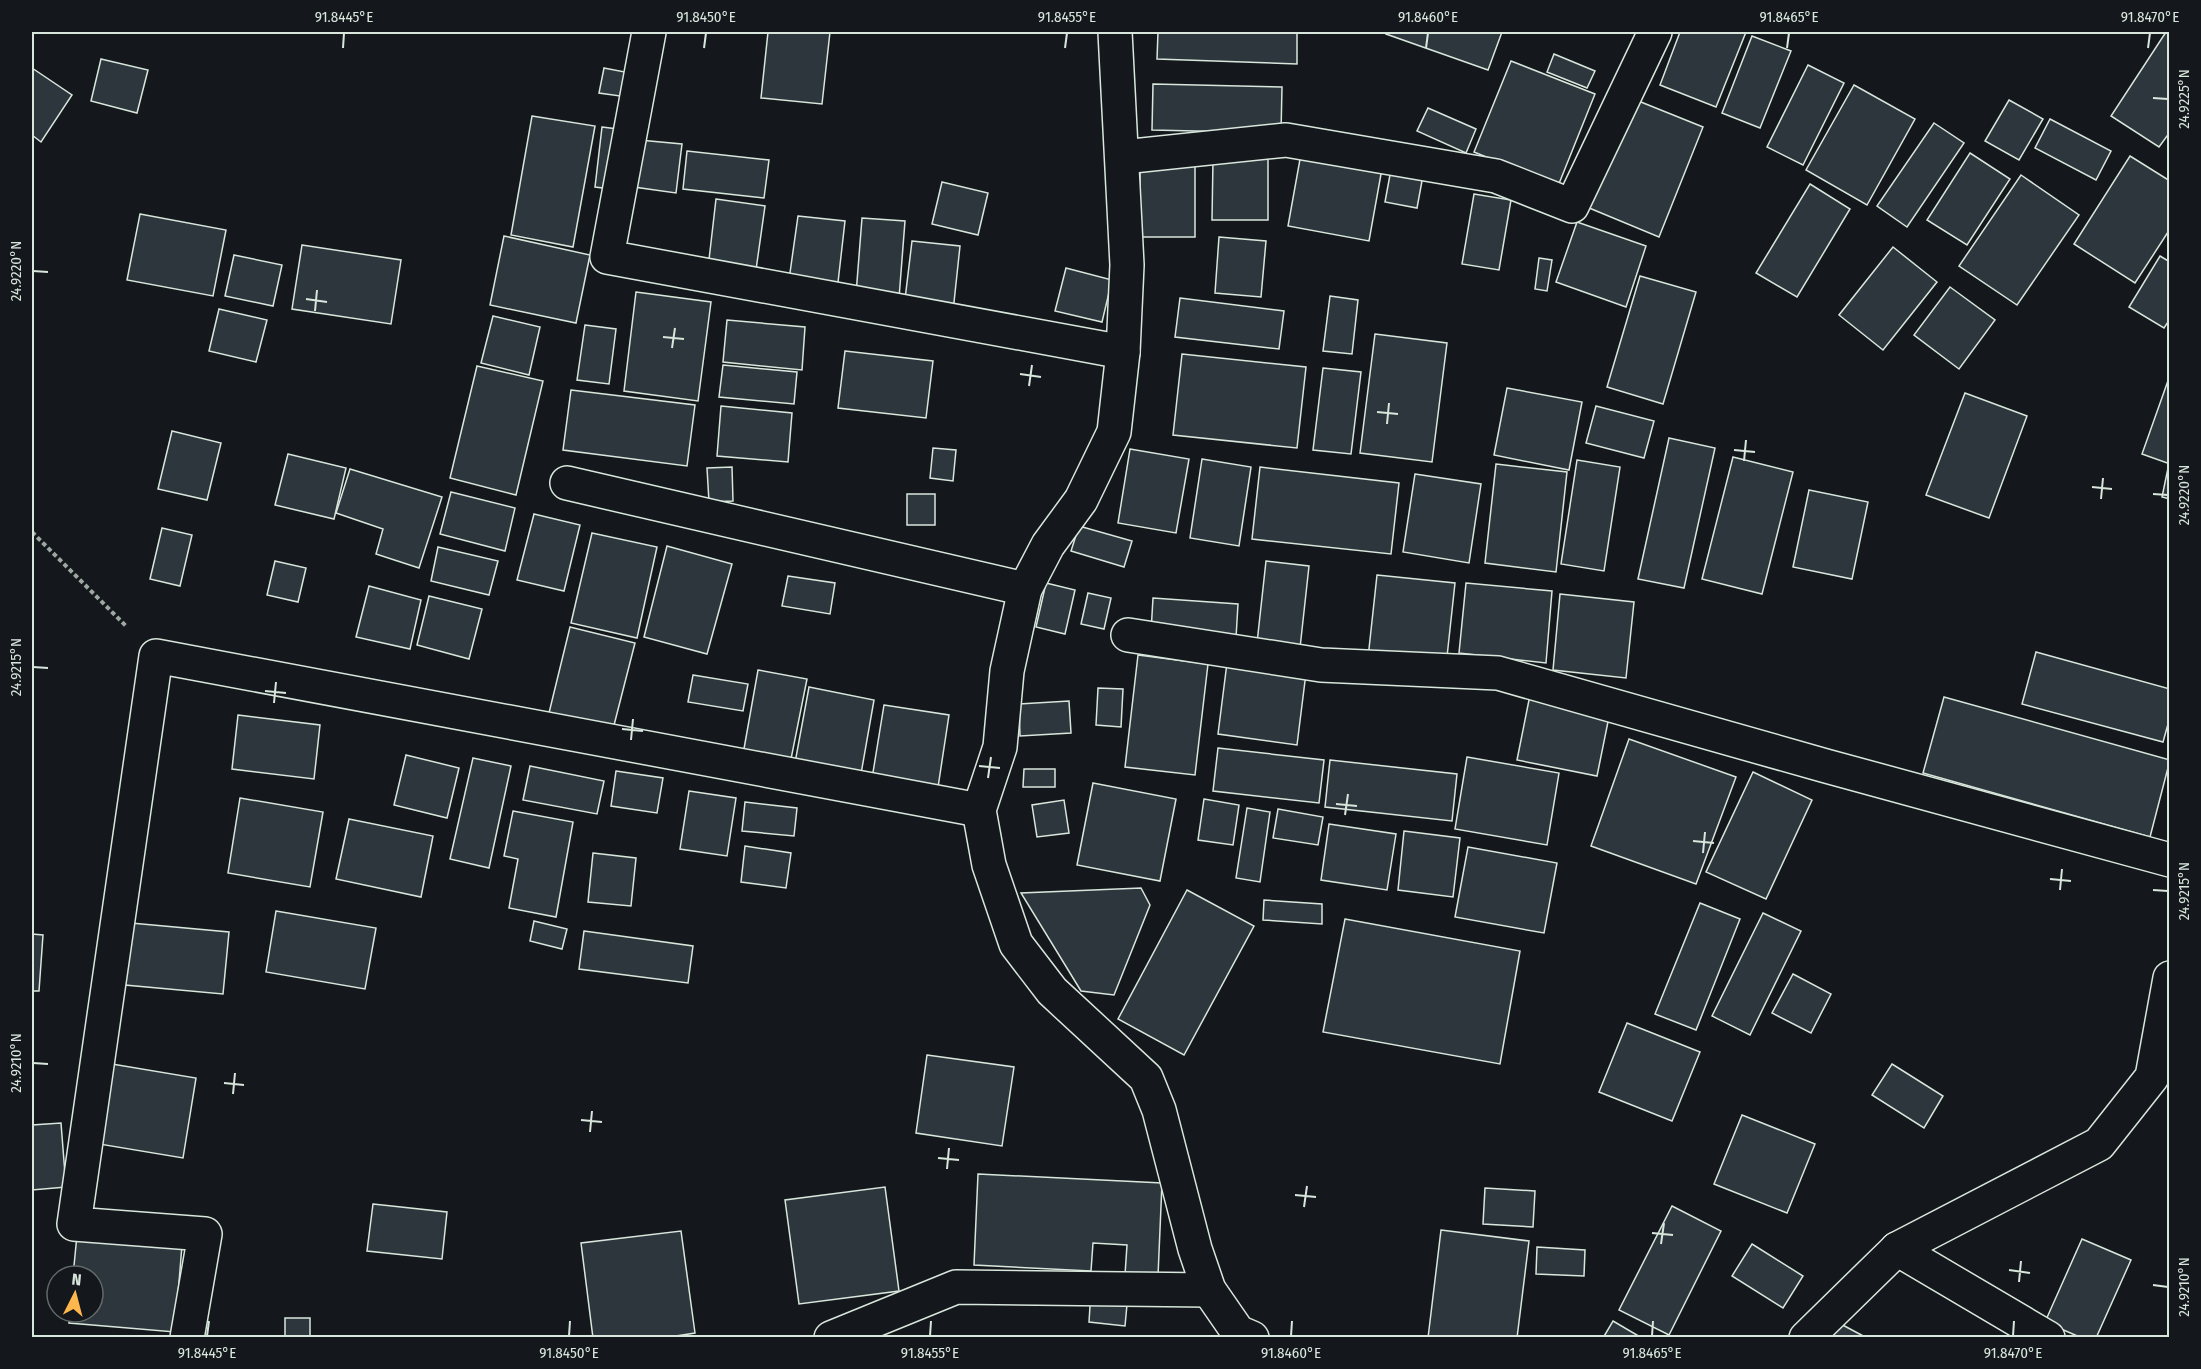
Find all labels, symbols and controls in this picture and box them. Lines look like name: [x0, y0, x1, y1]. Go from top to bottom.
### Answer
text: 91.8445°E: [315, 8, 373, 26]
text: 91.8450°E: [676, 8, 736, 26]
text: 91.8455°E: [1038, 8, 1096, 26]
text: 91.8460°E: [1398, 8, 1458, 26]
text: 91.8465°E: [1760, 8, 1819, 26]
text: 91.8470°E: [2121, 8, 2179, 26]
text: 24.9225°N: [2175, 69, 2193, 129]
text: 24.9220°N: [7, 241, 25, 301]
text: 24.9220°N: [2175, 465, 2193, 525]
text: 24.9215°N: [7, 638, 25, 696]
text: 24.9215°N: [2175, 862, 2193, 920]
text: 24.9210°N: [7, 1033, 25, 1093]
text: 24.9210°N: [2175, 1257, 2193, 1317]
north arrow: [45, 1264, 105, 1324]
text: N: [71, 1270, 82, 1290]
text: 91.8445°E: [178, 1344, 236, 1362]
text: 91.8450°E: [539, 1344, 599, 1362]
text: 91.8455°E: [901, 1344, 959, 1362]
text: 91.8460°E: [1261, 1344, 1321, 1362]
text: 91.8465°E: [1623, 1344, 1682, 1362]
text: 91.8470°E: [1984, 1344, 2042, 1362]

